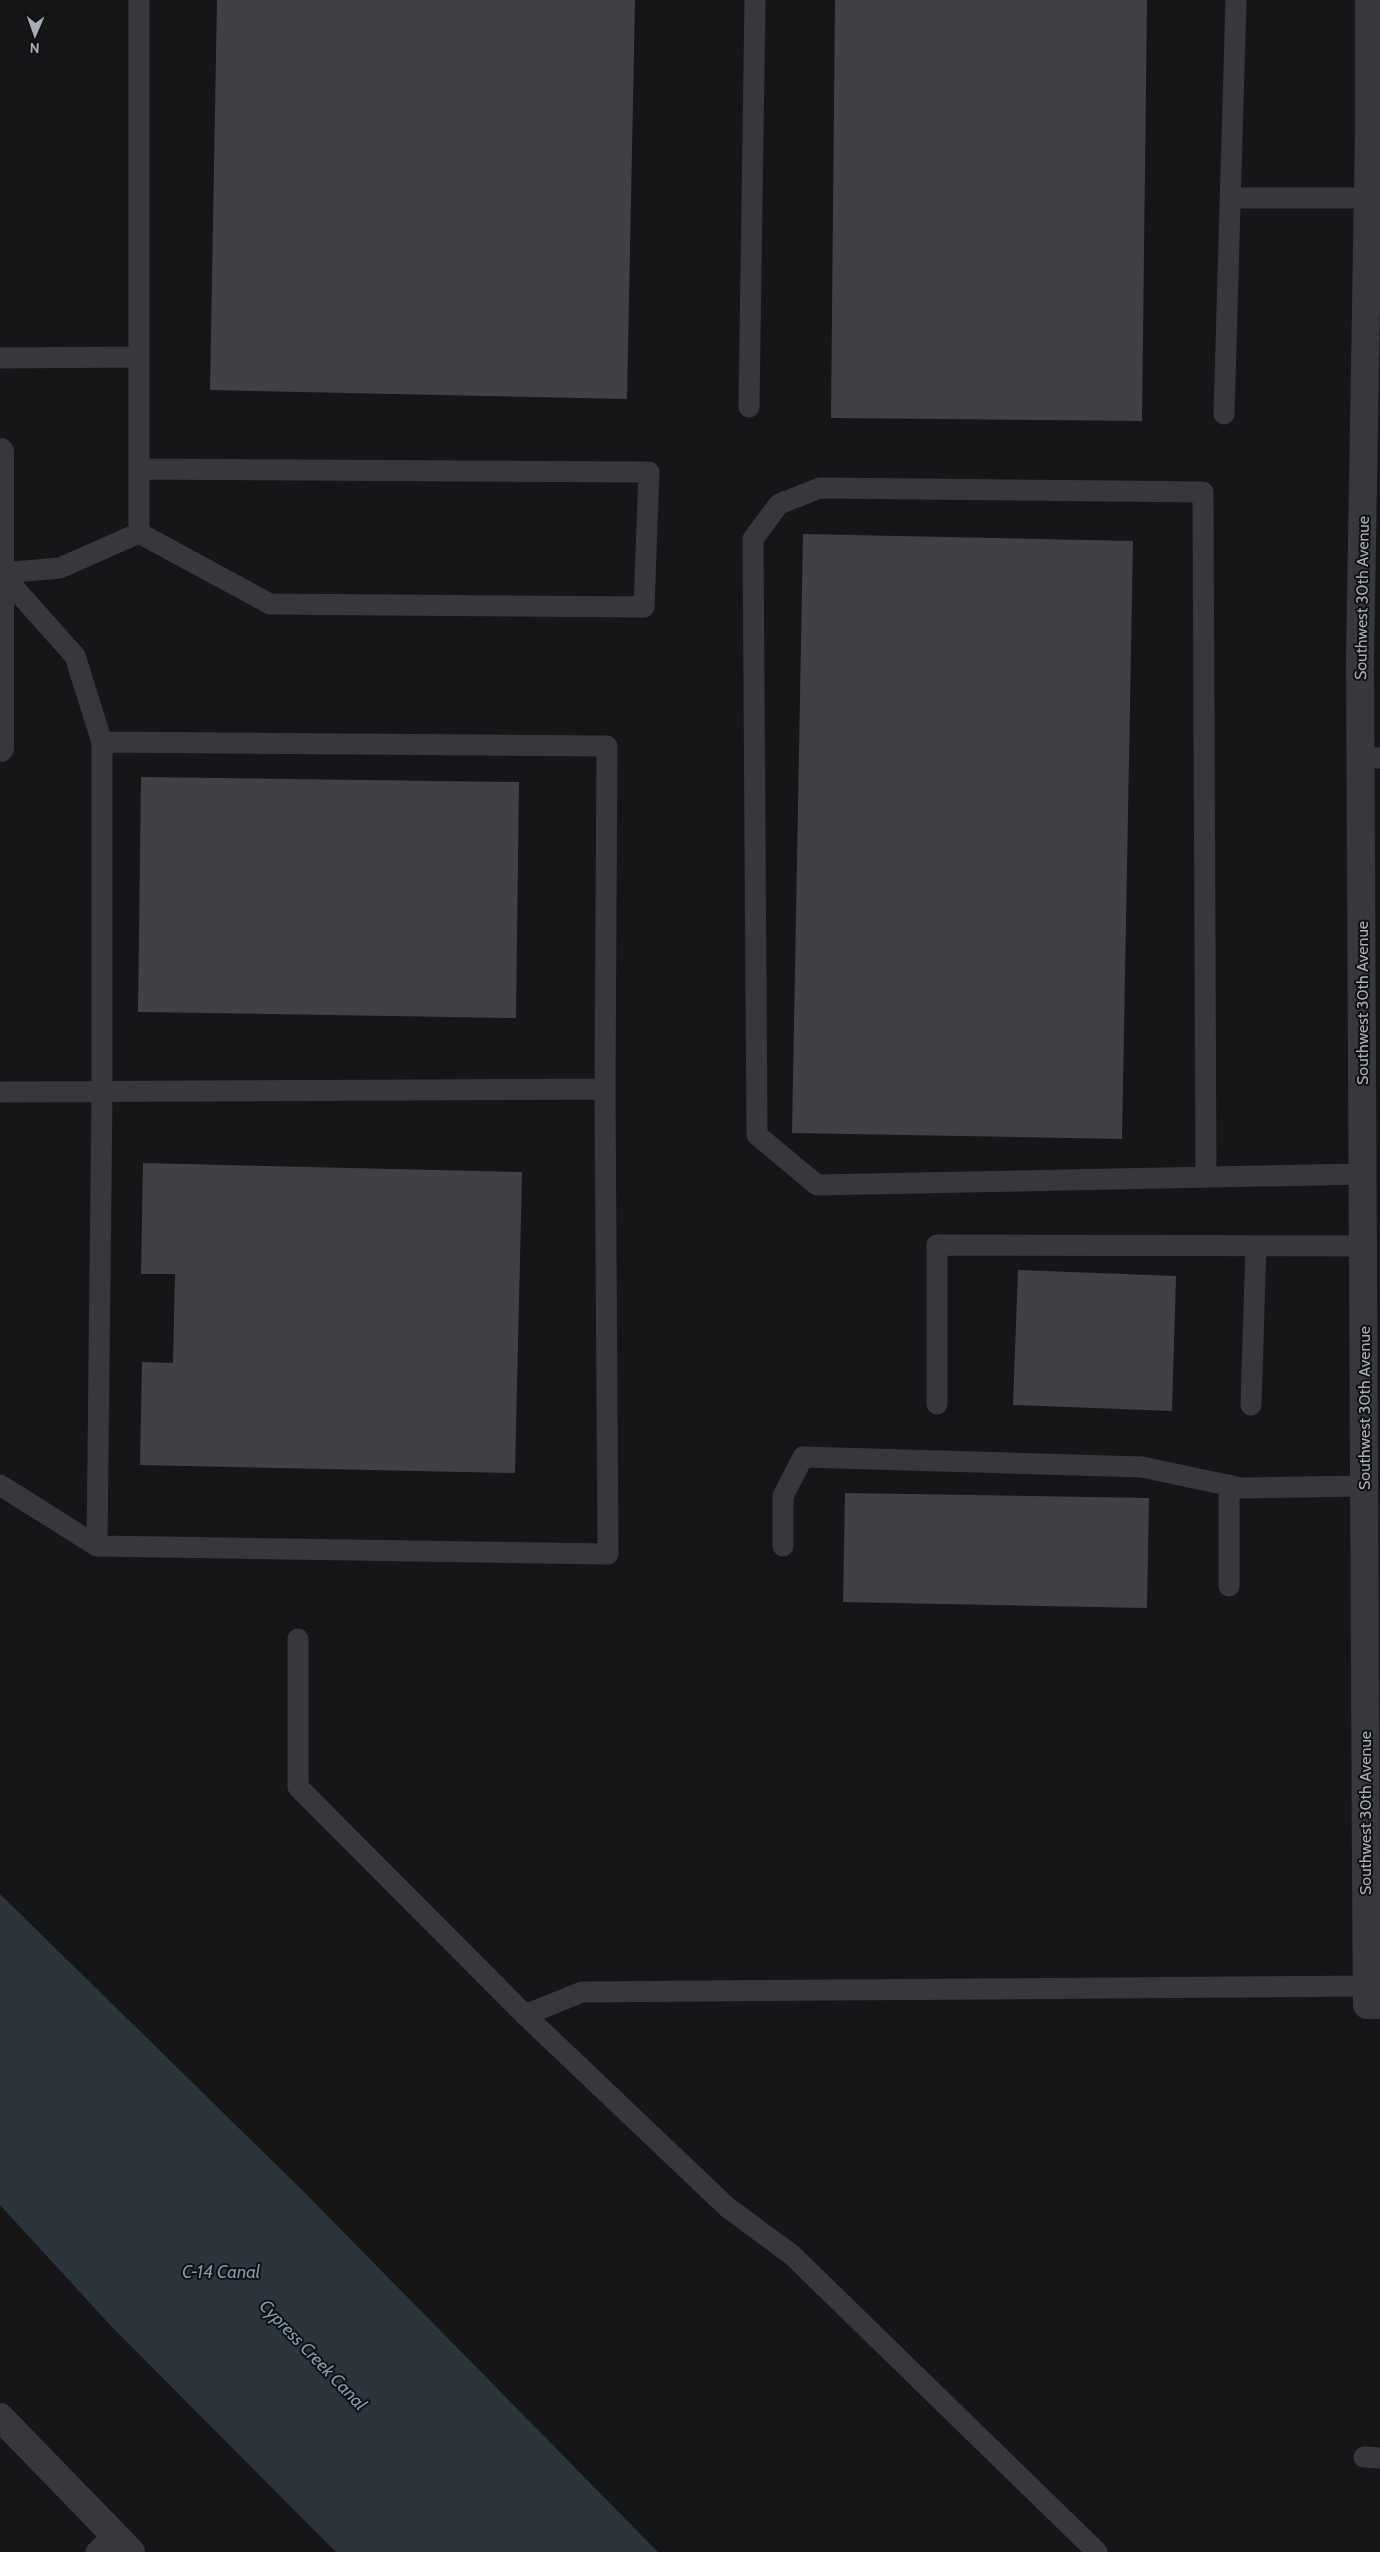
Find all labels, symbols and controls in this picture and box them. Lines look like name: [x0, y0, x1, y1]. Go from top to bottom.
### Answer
north arrow: [10, 10, 60, 60]
text: N: [29, 39, 40, 57]
street label: Southwest 30th Avenue: [1351, 516, 1373, 680]
street label: Southwest 30th Avenue: [1353, 921, 1372, 1085]
street label: Southwest 30th Avenue: [1355, 1326, 1374, 1490]
street label: Southwest 30th Avenue: [1356, 1731, 1375, 1895]
water label: C-14 Canal: [182, 2261, 261, 2283]
water label: Cypress Creek Canal: [255, 2295, 372, 2416]

